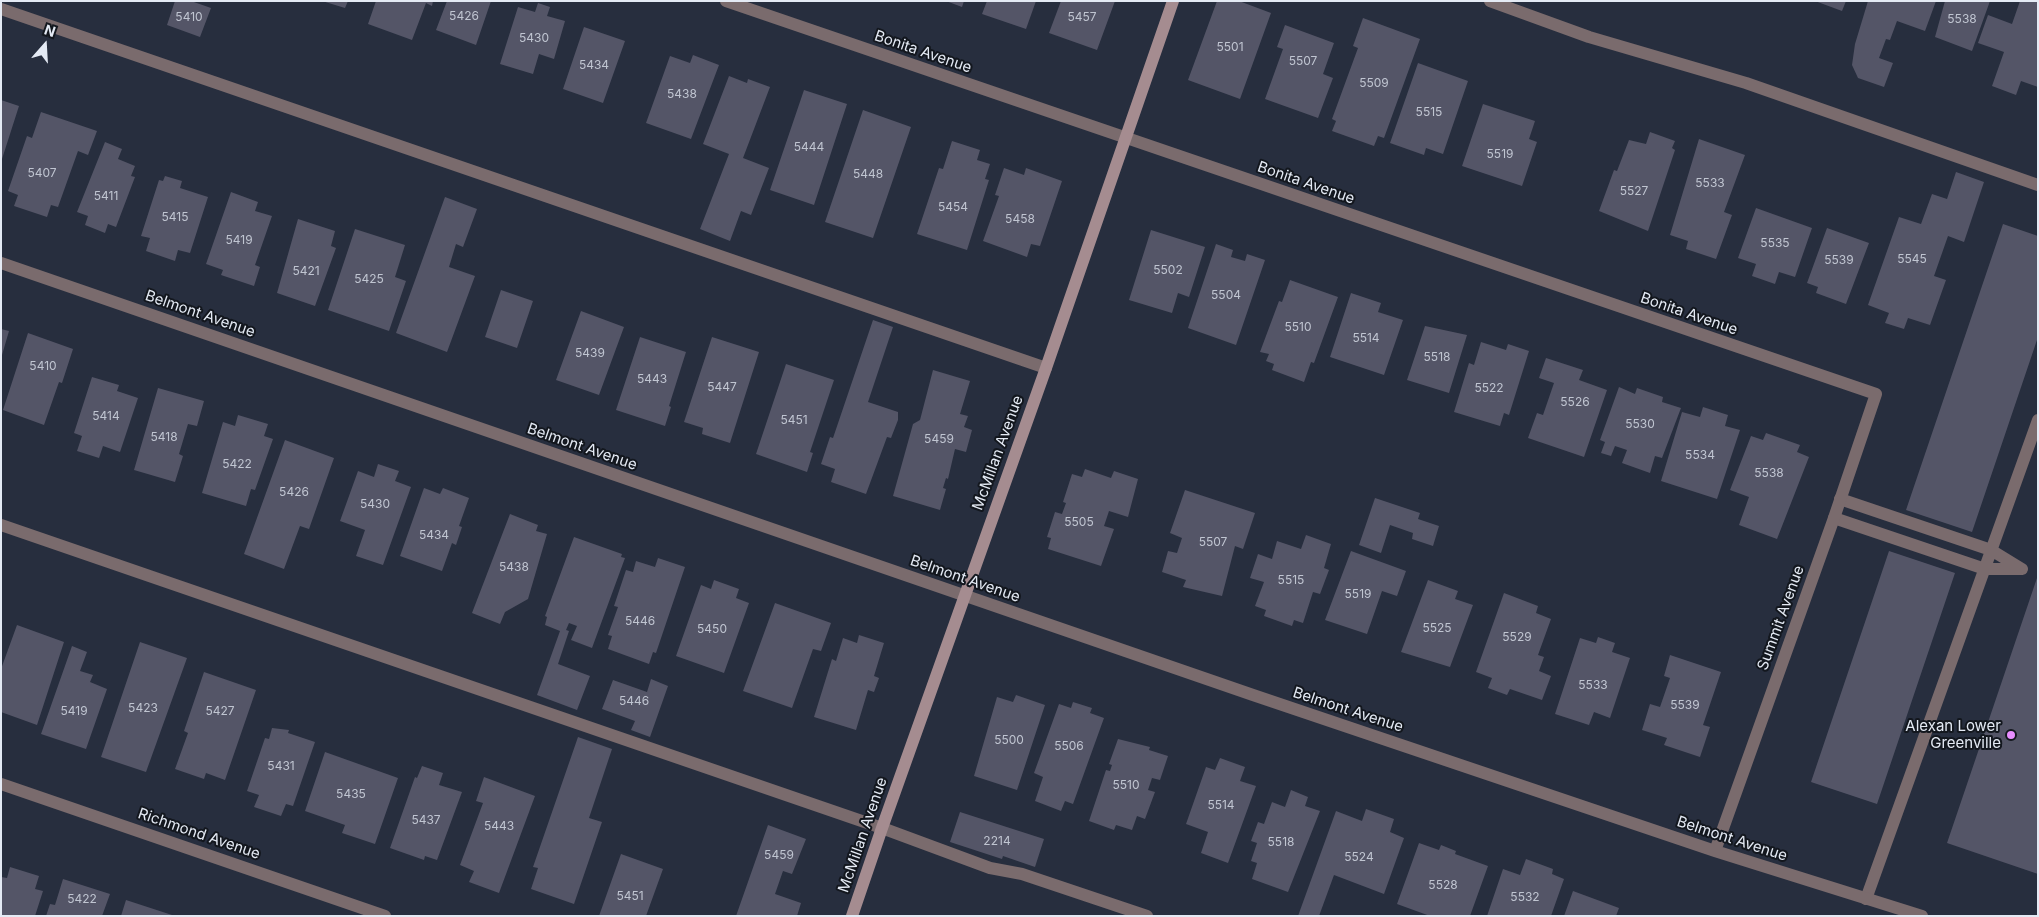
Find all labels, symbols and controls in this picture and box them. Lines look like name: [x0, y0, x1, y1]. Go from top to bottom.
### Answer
house number: 5426: [449, 9, 479, 23]
house number: 5410: [175, 10, 203, 24]
house number: 5457: [1067, 10, 1097, 24]
house number: 5538: [1947, 12, 1977, 26]
north arrow: [20, 20, 70, 70]
text: N: [42, 21, 58, 40]
street label: Bonita Avenue: [872, 27, 974, 77]
house number: 5430: [519, 31, 549, 45]
house number: 5501: [1216, 40, 1244, 54]
house number: 5507: [1289, 54, 1317, 68]
house number: 5434: [579, 58, 609, 72]
house number: 5509: [1359, 76, 1389, 90]
house number: 5438: [667, 87, 697, 101]
house number: 5515: [1416, 105, 1442, 119]
house number: 5444: [794, 140, 824, 154]
house number: 5519: [1487, 147, 1513, 161]
street label: Bonita Avenue: [1255, 158, 1357, 208]
house number: 5407: [27, 166, 57, 180]
house number: 5448: [853, 167, 883, 181]
house number: 5533: [1695, 176, 1725, 190]
house number: 5527: [1620, 184, 1648, 198]
house number: 5411: [94, 189, 118, 203]
house number: 5454: [938, 200, 968, 214]
house number: 5415: [162, 210, 188, 224]
house number: 5458: [1005, 212, 1035, 226]
house number: 5419: [225, 233, 253, 247]
house number: 5535: [1760, 236, 1790, 250]
house number: 5545: [1897, 252, 1927, 266]
house number: 5539: [1824, 253, 1854, 267]
house number: 5502: [1153, 263, 1183, 277]
house number: 5421: [292, 264, 320, 278]
house number: 5425: [354, 272, 384, 286]
street label: Belmont Avenue: [143, 287, 257, 341]
house number: 5504: [1211, 288, 1241, 302]
street label: Bonita Avenue: [1638, 289, 1740, 339]
house number: 5510: [1284, 320, 1312, 334]
house number: 5514: [1352, 331, 1380, 345]
house number: 5439: [575, 346, 605, 360]
house number: 5518: [1424, 350, 1450, 364]
house number: 5410: [29, 359, 57, 373]
house number: 5443: [637, 372, 667, 386]
house number: 5447: [707, 380, 737, 394]
house number: 5522: [1474, 381, 1504, 395]
street label: McMillan Avenue: [969, 393, 1027, 513]
house number: 5526: [1560, 395, 1590, 409]
house number: 5414: [92, 409, 120, 423]
house number: 5451: [780, 413, 808, 427]
house number: 5530: [1625, 417, 1655, 431]
street label: Belmont Avenue: [525, 420, 639, 474]
house number: 5418: [150, 430, 178, 444]
house number: 5459: [924, 432, 954, 446]
house number: 5534: [1685, 448, 1715, 462]
house number: 5422: [222, 457, 252, 471]
house number: 5538: [1754, 466, 1784, 480]
house number: 5426: [279, 485, 309, 499]
house number: 5430: [360, 497, 390, 511]
house number: 5505: [1064, 515, 1094, 529]
house number: 5434: [419, 528, 449, 542]
house number: 5507: [1199, 535, 1227, 549]
street label: Belmont Avenue: [908, 552, 1022, 606]
house number: 5438: [499, 560, 529, 574]
street label: Summit Avenue: [1754, 563, 1808, 673]
house number: 5515: [1278, 573, 1304, 587]
house number: 5519: [1345, 587, 1371, 601]
house number: 5446: [625, 614, 655, 628]
house number: 5525: [1422, 621, 1452, 635]
house number: 5450: [697, 622, 727, 636]
house number: 5529: [1502, 630, 1532, 644]
house number: 5533: [1578, 678, 1608, 692]
street label: Belmont Avenue: [1291, 684, 1405, 736]
house number: 5446: [619, 694, 649, 708]
house number: 5539: [1670, 698, 1700, 712]
house number: 5423: [128, 701, 158, 715]
house number: 5419: [60, 704, 88, 718]
house number: 5427: [205, 704, 235, 718]
place label: Alexan Lower Greenville: [1905, 717, 2001, 752]
marker: Alexan Lower Greenville: [2005, 729, 2017, 741]
house number: 5500: [994, 733, 1024, 747]
house number: 5506: [1054, 739, 1084, 753]
house number: 5431: [267, 759, 295, 773]
street label: McMillan Avenue: [835, 775, 891, 895]
house number: 5510: [1112, 778, 1140, 792]
house number: 5435: [336, 787, 366, 801]
house number: 5514: [1207, 798, 1235, 812]
street label: Richmond Avenue: [136, 805, 262, 863]
house number: 5437: [411, 813, 441, 827]
street label: Belmont Avenue: [1675, 813, 1789, 865]
house number: 5443: [484, 819, 514, 833]
house number: 2214: [983, 834, 1011, 848]
house number: 5518: [1268, 835, 1294, 849]
house number: 5459: [764, 848, 794, 862]
house number: 5524: [1344, 850, 1374, 864]
house number: 5528: [1428, 878, 1458, 892]
house number: 5451: [616, 889, 644, 903]
house number: 5532: [1510, 890, 1540, 904]
house number: 5422: [67, 892, 97, 906]

